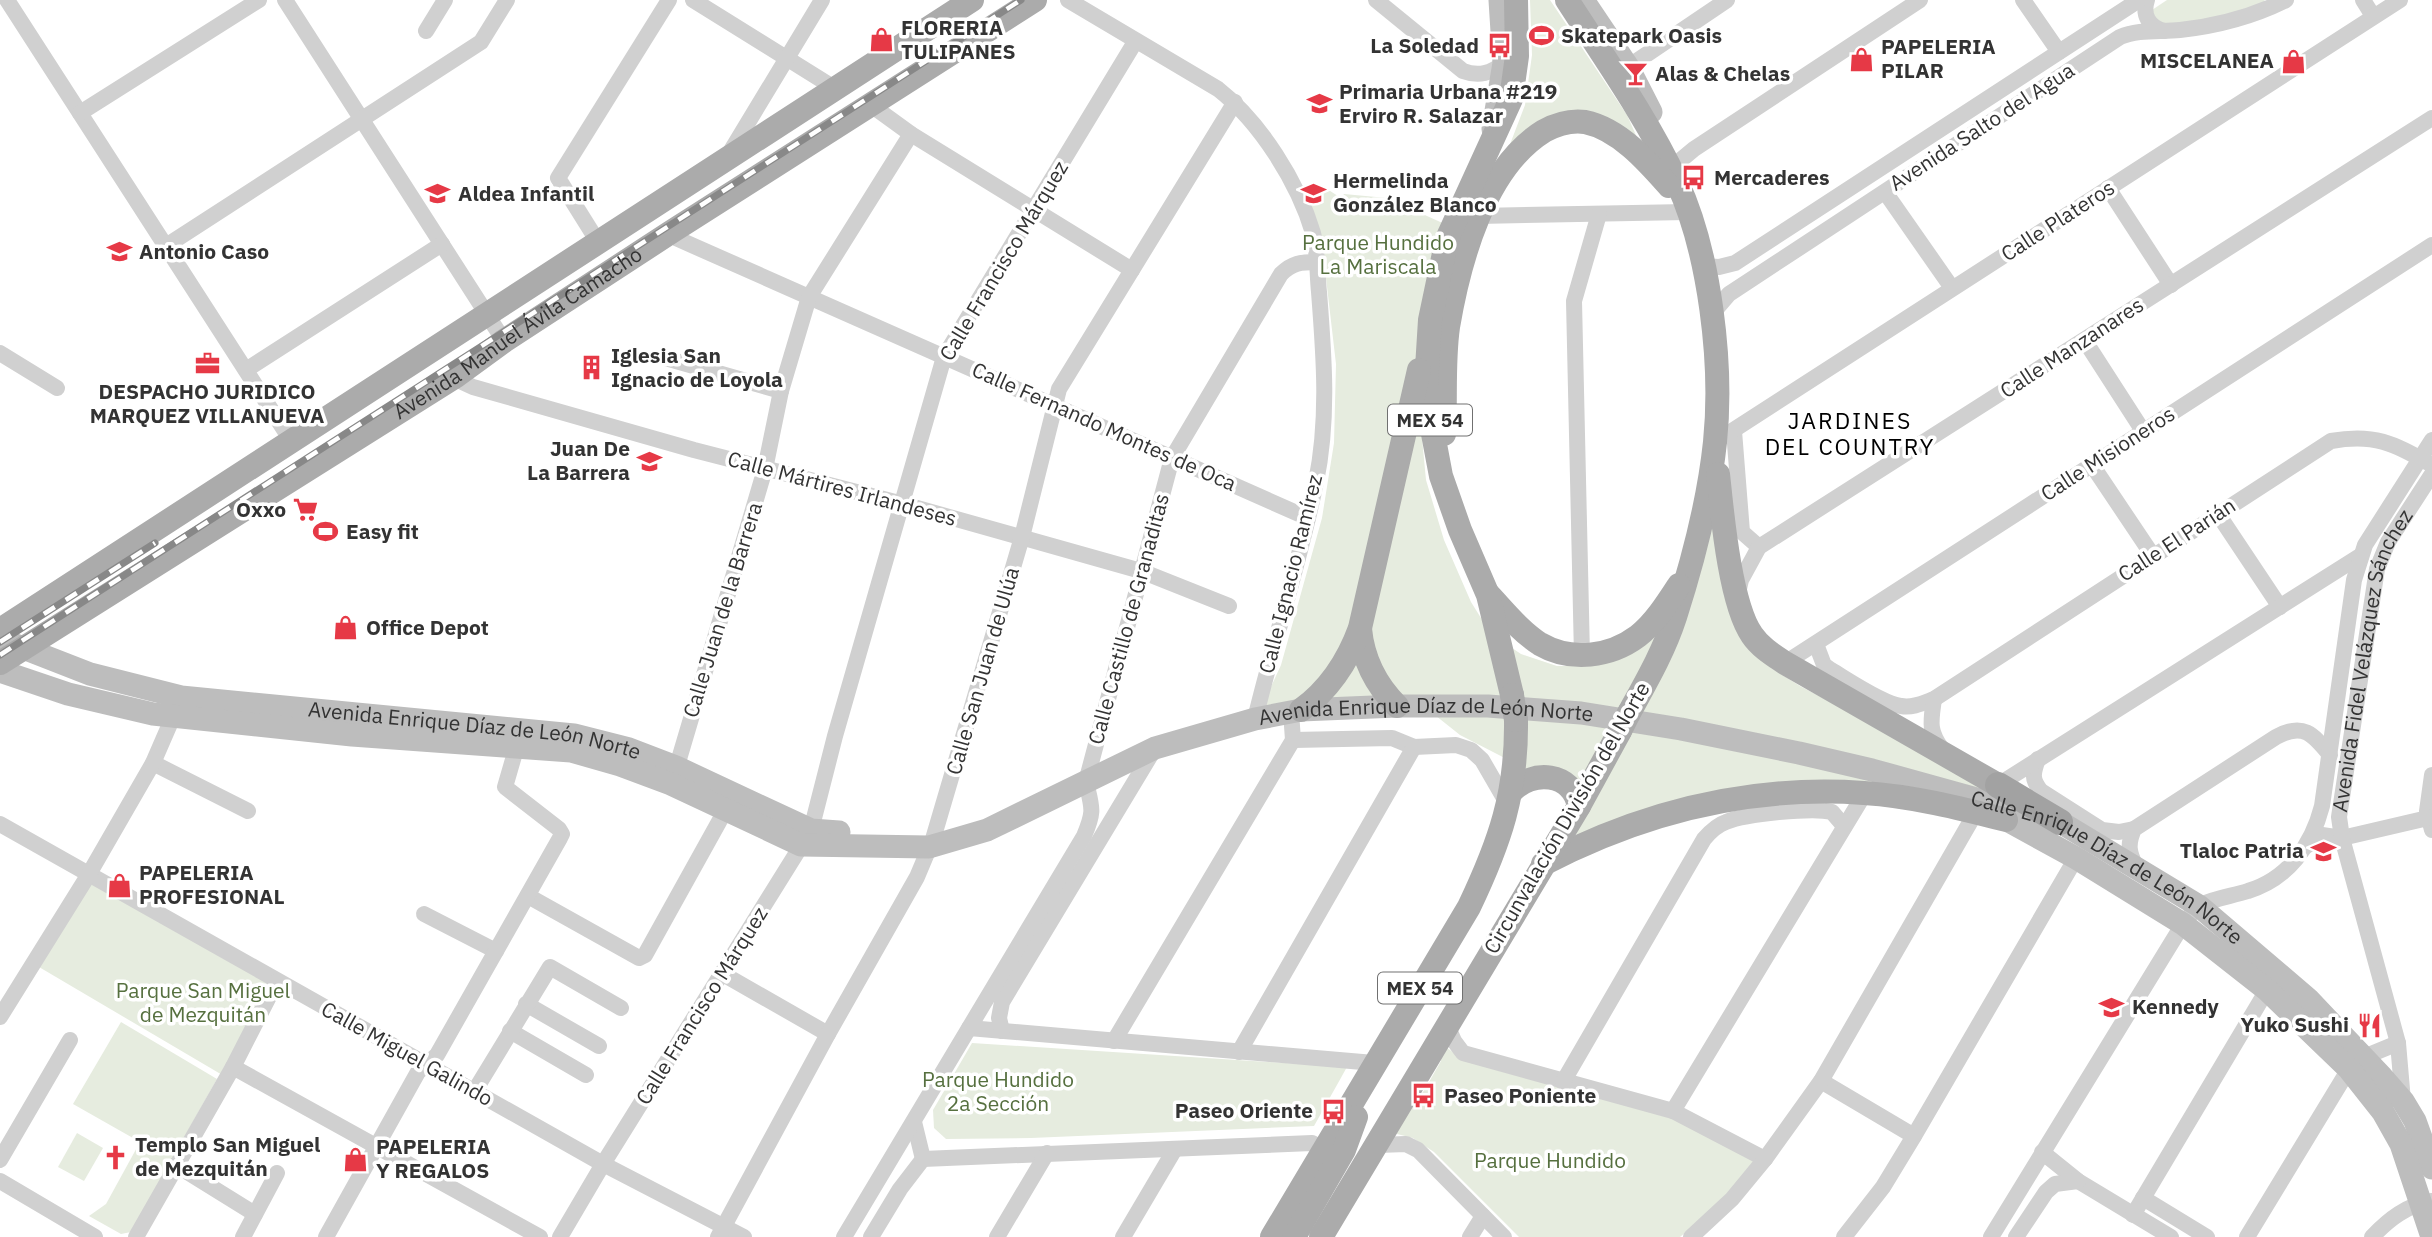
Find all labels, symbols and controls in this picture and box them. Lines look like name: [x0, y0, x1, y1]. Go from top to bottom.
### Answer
place label: FLORERIA TULIPANES: [901, 13, 1016, 65]
place label: Skatepark Oasis: [1561, 21, 1722, 49]
sports icon: Skatepark Oasis: [1527, 22, 1555, 50]
shop icon: FLORERIA TULIPANES: [867, 26, 895, 54]
place label: La Soledad: [1370, 31, 1479, 59]
bus stop icon: La Soledad: [1485, 32, 1513, 60]
place label: PAPELERIA PILAR: [1881, 32, 1996, 84]
shop icon: PAPELERIA PILAR: [1847, 45, 1875, 73]
place label: MISCELANEA: [2140, 46, 2274, 74]
shop icon: MISCELANEA: [2280, 47, 2308, 75]
street label: Avenida Salto del Agua: [1884, 56, 2079, 197]
place label: Alas & Chelas: [1655, 59, 1790, 87]
bar icon: Alas & Chelas: [1621, 60, 1649, 88]
place label: Primaria Urbana #219 Erviro R. Salazar: [1339, 77, 1557, 129]
school or university icon: Primaria Urbana #219 Erviro R. Salazar: [1305, 90, 1333, 118]
street label: Calle Francisco Márquez: [932, 155, 1074, 366]
place label: Mercaderes: [1714, 163, 1830, 191]
bus stop icon: Mercaderes: [1680, 164, 1708, 192]
place label: Hermelinda González Blanco: [1333, 166, 1497, 218]
street label: Calle Plateros: [1995, 173, 2120, 267]
place label: Aldea Infantil: [458, 179, 594, 207]
school or university icon: Hermelinda González Blanco: [1299, 179, 1327, 207]
school or university icon: Aldea Infantil: [424, 180, 452, 208]
park label: Parque Hundido La Mariscala: [1302, 228, 1454, 280]
place label: Antonio Caso: [139, 237, 269, 265]
school or university icon: Antonio Caso: [105, 238, 133, 266]
street label: Avenida Manuel Ávila Camacho: [388, 240, 647, 425]
street label: Calle Manzanares: [1994, 290, 2149, 404]
place label: Iglesia San Ignacio de Loyola: [611, 341, 783, 393]
office icon: DESPACHO JURIDICO MARQUEZ VILLANUEVA: [193, 349, 221, 377]
building icon: Iglesia San Ignacio de Loyola: [577, 354, 605, 382]
street label: Calle Fernando Montes de Oca: [968, 355, 1241, 497]
place label: DESPACHO JURIDICO MARQUEZ VILLANUEVA: [90, 377, 324, 429]
street label: Calle Misioneros: [2035, 399, 2180, 507]
road number: MEX 54: [1388, 404, 1472, 436]
district label: JARDINES DEL COUNTRY: [1765, 405, 1935, 461]
place label: Juan De La Barrera: [527, 434, 630, 486]
street label: Calle Mártires Irlandeses: [725, 444, 960, 532]
school or university icon: Juan De La Barrera: [636, 447, 664, 475]
street label: Calle Ignacio Ramírez: [1252, 471, 1328, 676]
street label: Calle Castillo de Granaditas: [1081, 490, 1175, 747]
street label: Calle El Parián: [2112, 491, 2241, 588]
place label: Oxxo: [236, 495, 286, 523]
supermarket icon: Oxxo: [292, 496, 320, 524]
street label: Calle Juan de la Barrera: [676, 499, 768, 721]
street label: Avenida Fidel Velázquez Sánchez: [2325, 503, 2419, 814]
place label: Easy fit: [346, 517, 419, 545]
sports icon: Easy fit: [312, 518, 340, 546]
street label: Calle San Juan de Ulúa: [939, 564, 1025, 778]
place label: Office Depot: [366, 613, 489, 641]
shop icon: Office Depot: [332, 614, 360, 642]
street label: Circunvalación División del Norte: [1477, 676, 1656, 959]
street label: Avenida Enrique Díaz de León Norte: [1256, 691, 1596, 731]
street label: Avenida Enrique Díaz de León Norte: [307, 694, 645, 765]
street label: Calle Enrique Díaz de León Norte: [1968, 783, 2249, 950]
place label: Tlaloc Patria: [2180, 836, 2304, 864]
school or university icon: Tlaloc Patria: [2310, 837, 2338, 865]
place label: PAPELERIA PROFESIONAL: [139, 858, 285, 910]
shop icon: PAPELERIA PROFESIONAL: [105, 871, 133, 899]
street label: Calle Francisco Márquez: [629, 901, 774, 1110]
road number: MEX 54: [1378, 972, 1462, 1004]
park label: Parque San Miguel de Mezquitán: [116, 976, 291, 1028]
place label: Kennedy: [2132, 992, 2219, 1020]
school or university icon: Kennedy: [2098, 993, 2126, 1021]
street label: Calle Miguel Galindo: [317, 994, 498, 1112]
place label: Yuko Sushi: [2241, 1010, 2349, 1038]
restaurant icon: Yuko Sushi: [2355, 1011, 2383, 1039]
park label: Parque Hundido 2a Sección: [922, 1065, 1074, 1117]
place label: Paseo Poniente: [1444, 1081, 1597, 1109]
bus stop icon: Paseo Poniente: [1410, 1082, 1438, 1110]
place label: Paseo Oriente: [1175, 1096, 1313, 1124]
bus stop icon: Paseo Oriente: [1319, 1097, 1347, 1125]
place label: Templo San Miguel de Mezquitán: [135, 1130, 320, 1182]
place label: PAPELERIA Y REGALOS: [376, 1132, 491, 1184]
church icon: Templo San Miguel de Mezquitán: [101, 1143, 129, 1171]
shop icon: PAPELERIA Y REGALOS: [342, 1145, 370, 1173]
park label: Parque Hundido: [1474, 1146, 1626, 1174]

